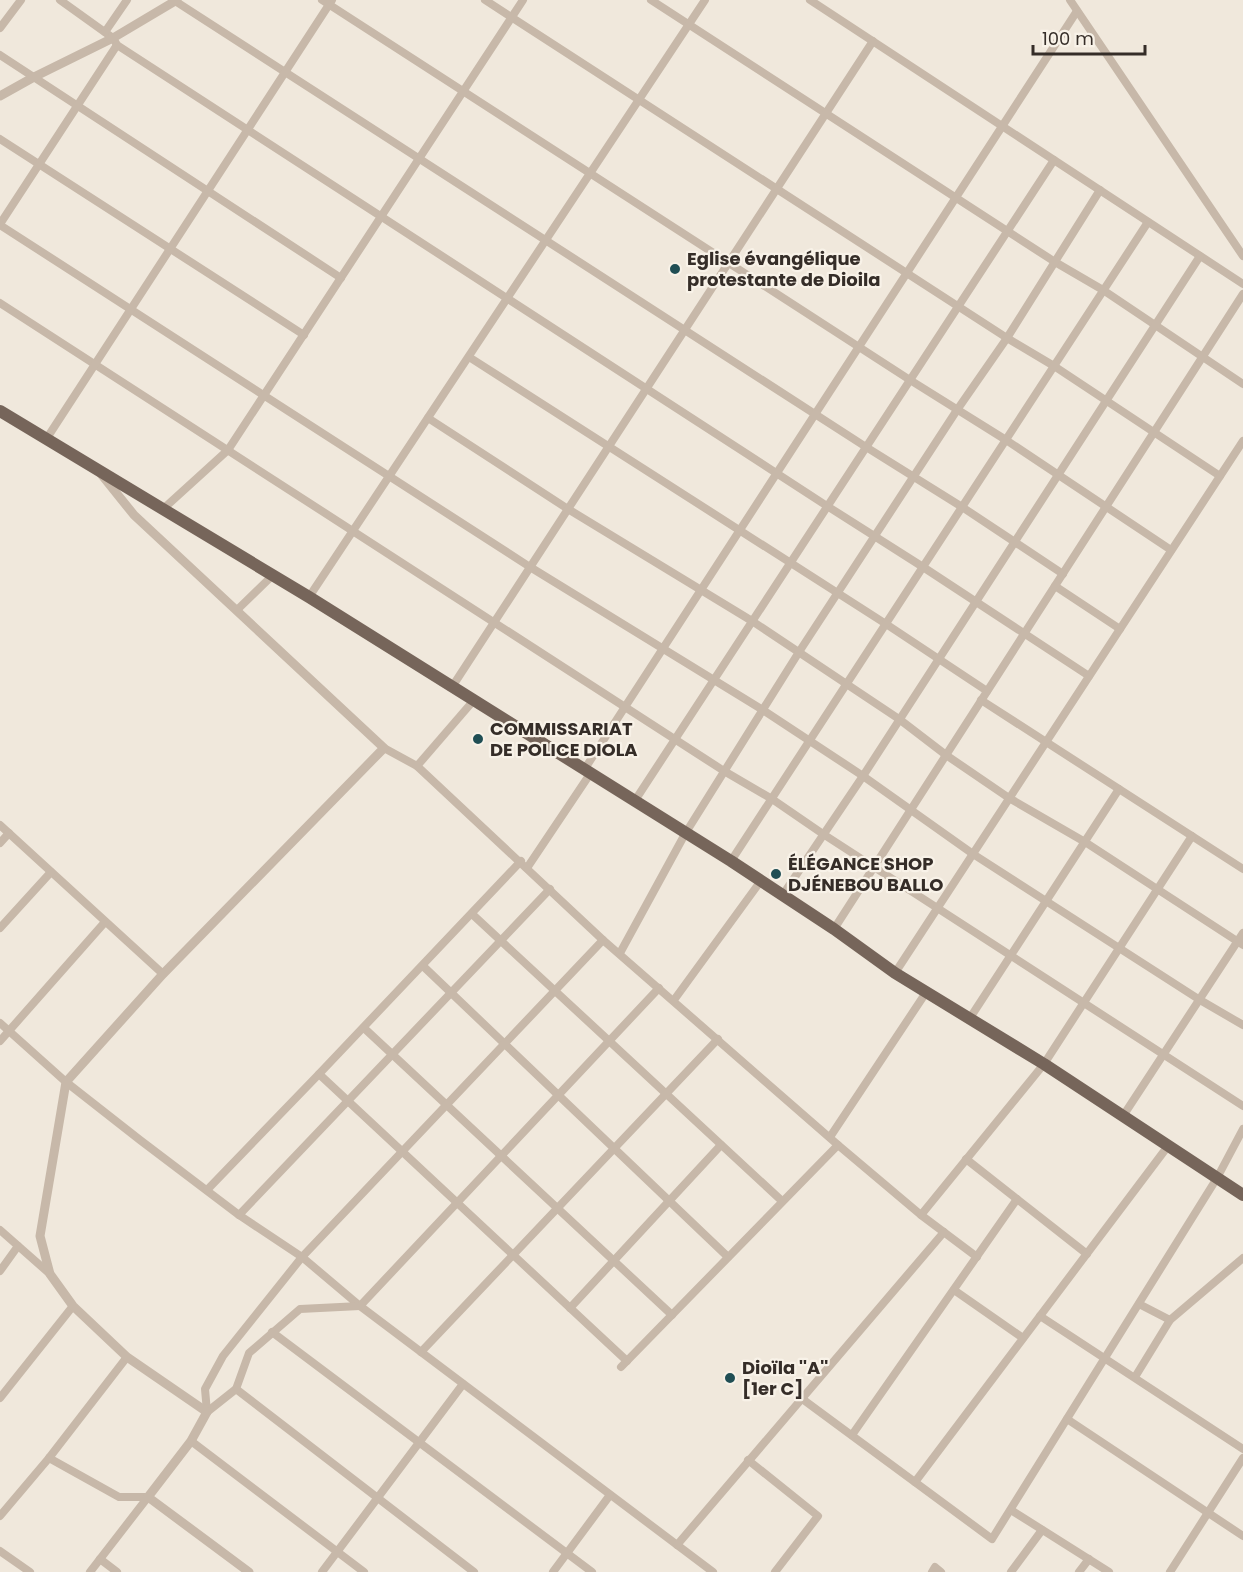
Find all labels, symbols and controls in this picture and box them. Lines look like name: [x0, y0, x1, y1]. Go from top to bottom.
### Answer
scale bar: [1033, 18, 1146, 56]
text: 100 m: [1042, 26, 1094, 51]
place label: Eglise évangélique protestante de Dioila: [687, 246, 881, 292]
marker: Eglise évangélique protestante de Dioila: [668, 262, 682, 276]
place label: COMMISSARIAT DE POLICE DIOLA: [490, 716, 638, 762]
marker: COMMISSARIAT DE POLICE DIOLA: [471, 732, 485, 746]
place label: ÉLÉGANCE SHOP DJÉNEBOU BALLO: [788, 851, 943, 897]
marker: ÉLÉGANCE SHOP DJÉNEBOU BALLO: [769, 867, 783, 881]
place label: Dioïla ''A'' [1er C]: [742, 1355, 828, 1401]
marker: Dioïla ''A'' [1er C]: [723, 1371, 737, 1385]

